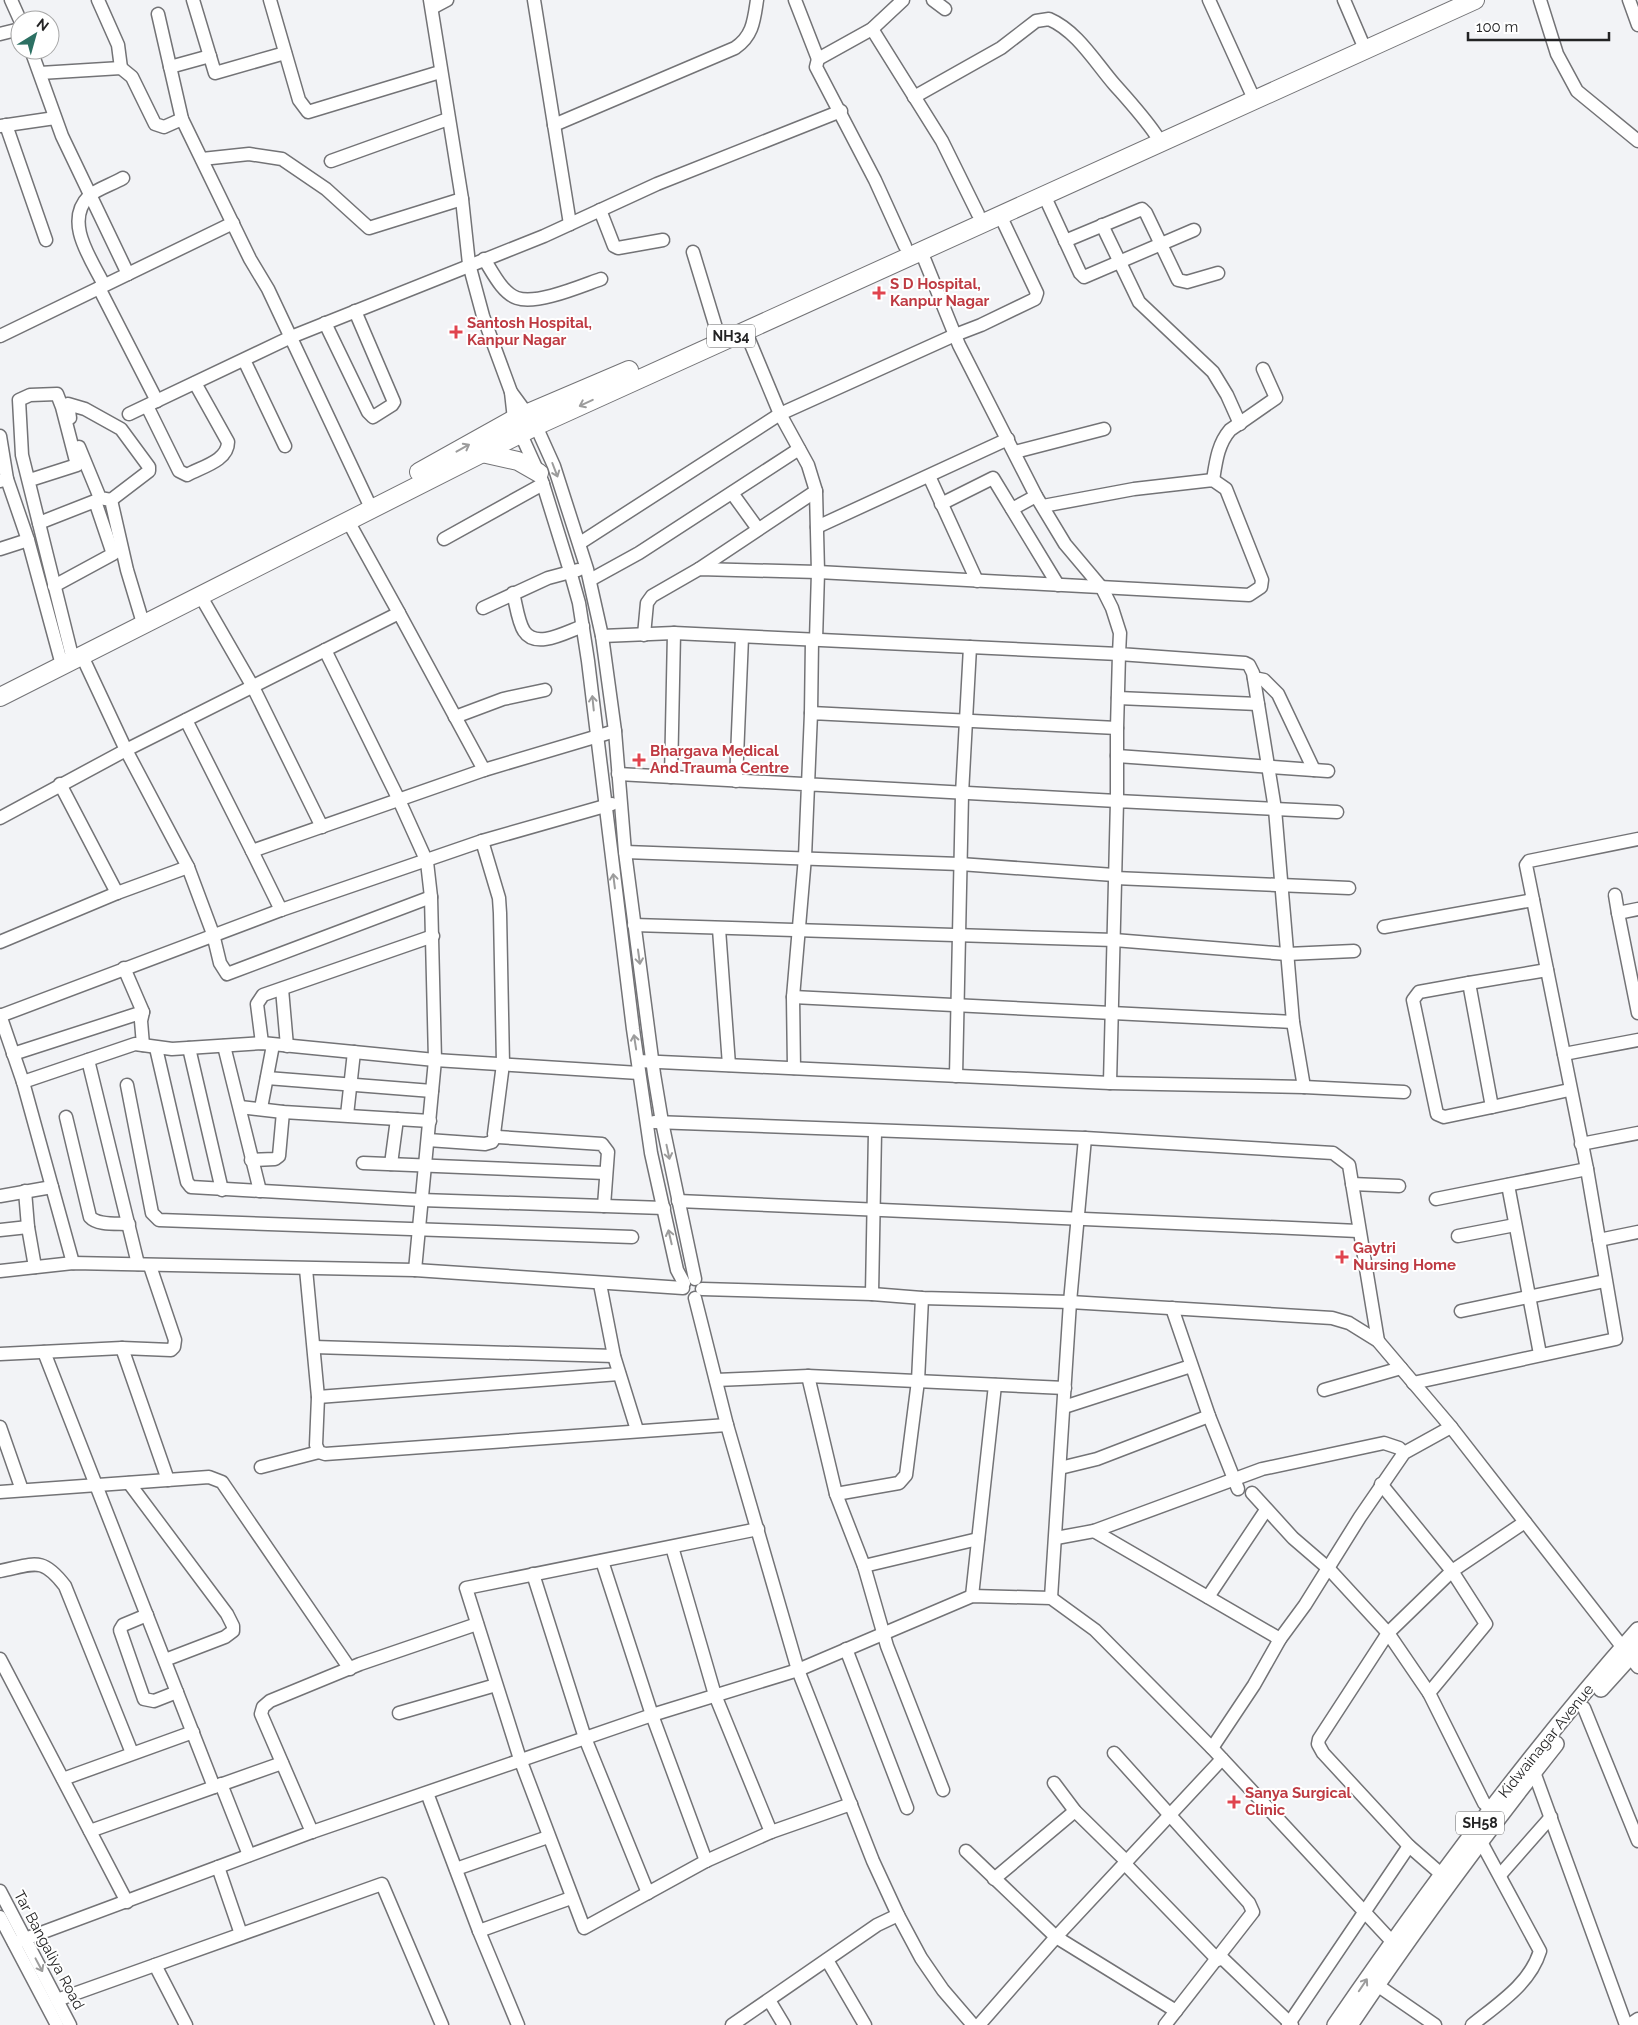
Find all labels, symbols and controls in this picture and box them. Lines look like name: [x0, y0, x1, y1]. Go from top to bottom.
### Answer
north arrow: [10, 10, 60, 60]
scale bar: [1468, 10, 1609, 42]
text: N: [34, 15, 52, 34]
text: 100 m: [1476, 18, 1518, 36]
place label: S D Hospital, Kanpur Nagar: [890, 275, 990, 310]
marker: S D Hospital, Kanpur Nagar: [872, 286, 886, 300]
place label: Santosh Hospital, Kanpur Nagar: [467, 314, 592, 349]
road number: NH34: [707, 324, 755, 348]
marker: Santosh Hospital, Kanpur Nagar: [449, 325, 463, 339]
one-way arrow: [579, 398, 594, 408]
one-way arrow: [455, 442, 470, 452]
one-way arrow: [552, 463, 561, 478]
one-way arrow: [588, 695, 598, 711]
place label: Bhargava Medical And Trauma Centre: [650, 742, 789, 777]
marker: Bhargava Medical And Trauma Centre: [632, 753, 646, 767]
one-way arrow: [608, 874, 618, 890]
one-way arrow: [634, 948, 644, 964]
one-way arrow: [630, 1035, 640, 1051]
one-way arrow: [664, 1143, 673, 1159]
one-way arrow: [665, 1229, 674, 1245]
place label: Gaytri Nursing Home: [1353, 1239, 1456, 1274]
marker: Gaytri Nursing Home: [1335, 1250, 1349, 1264]
street label: Kidwainagar Avenue: [1495, 1680, 1597, 1801]
place label: Sanya Surgical Clinic: [1245, 1784, 1352, 1819]
marker: Sanya Surgical Clinic: [1227, 1795, 1241, 1809]
road number: SH58: [1456, 1812, 1504, 1835]
street label: Tar Bangaliya Road: [10, 1887, 88, 2013]
one-way arrow: [35, 1957, 44, 1972]
one-way arrow: [1358, 1978, 1368, 1992]

